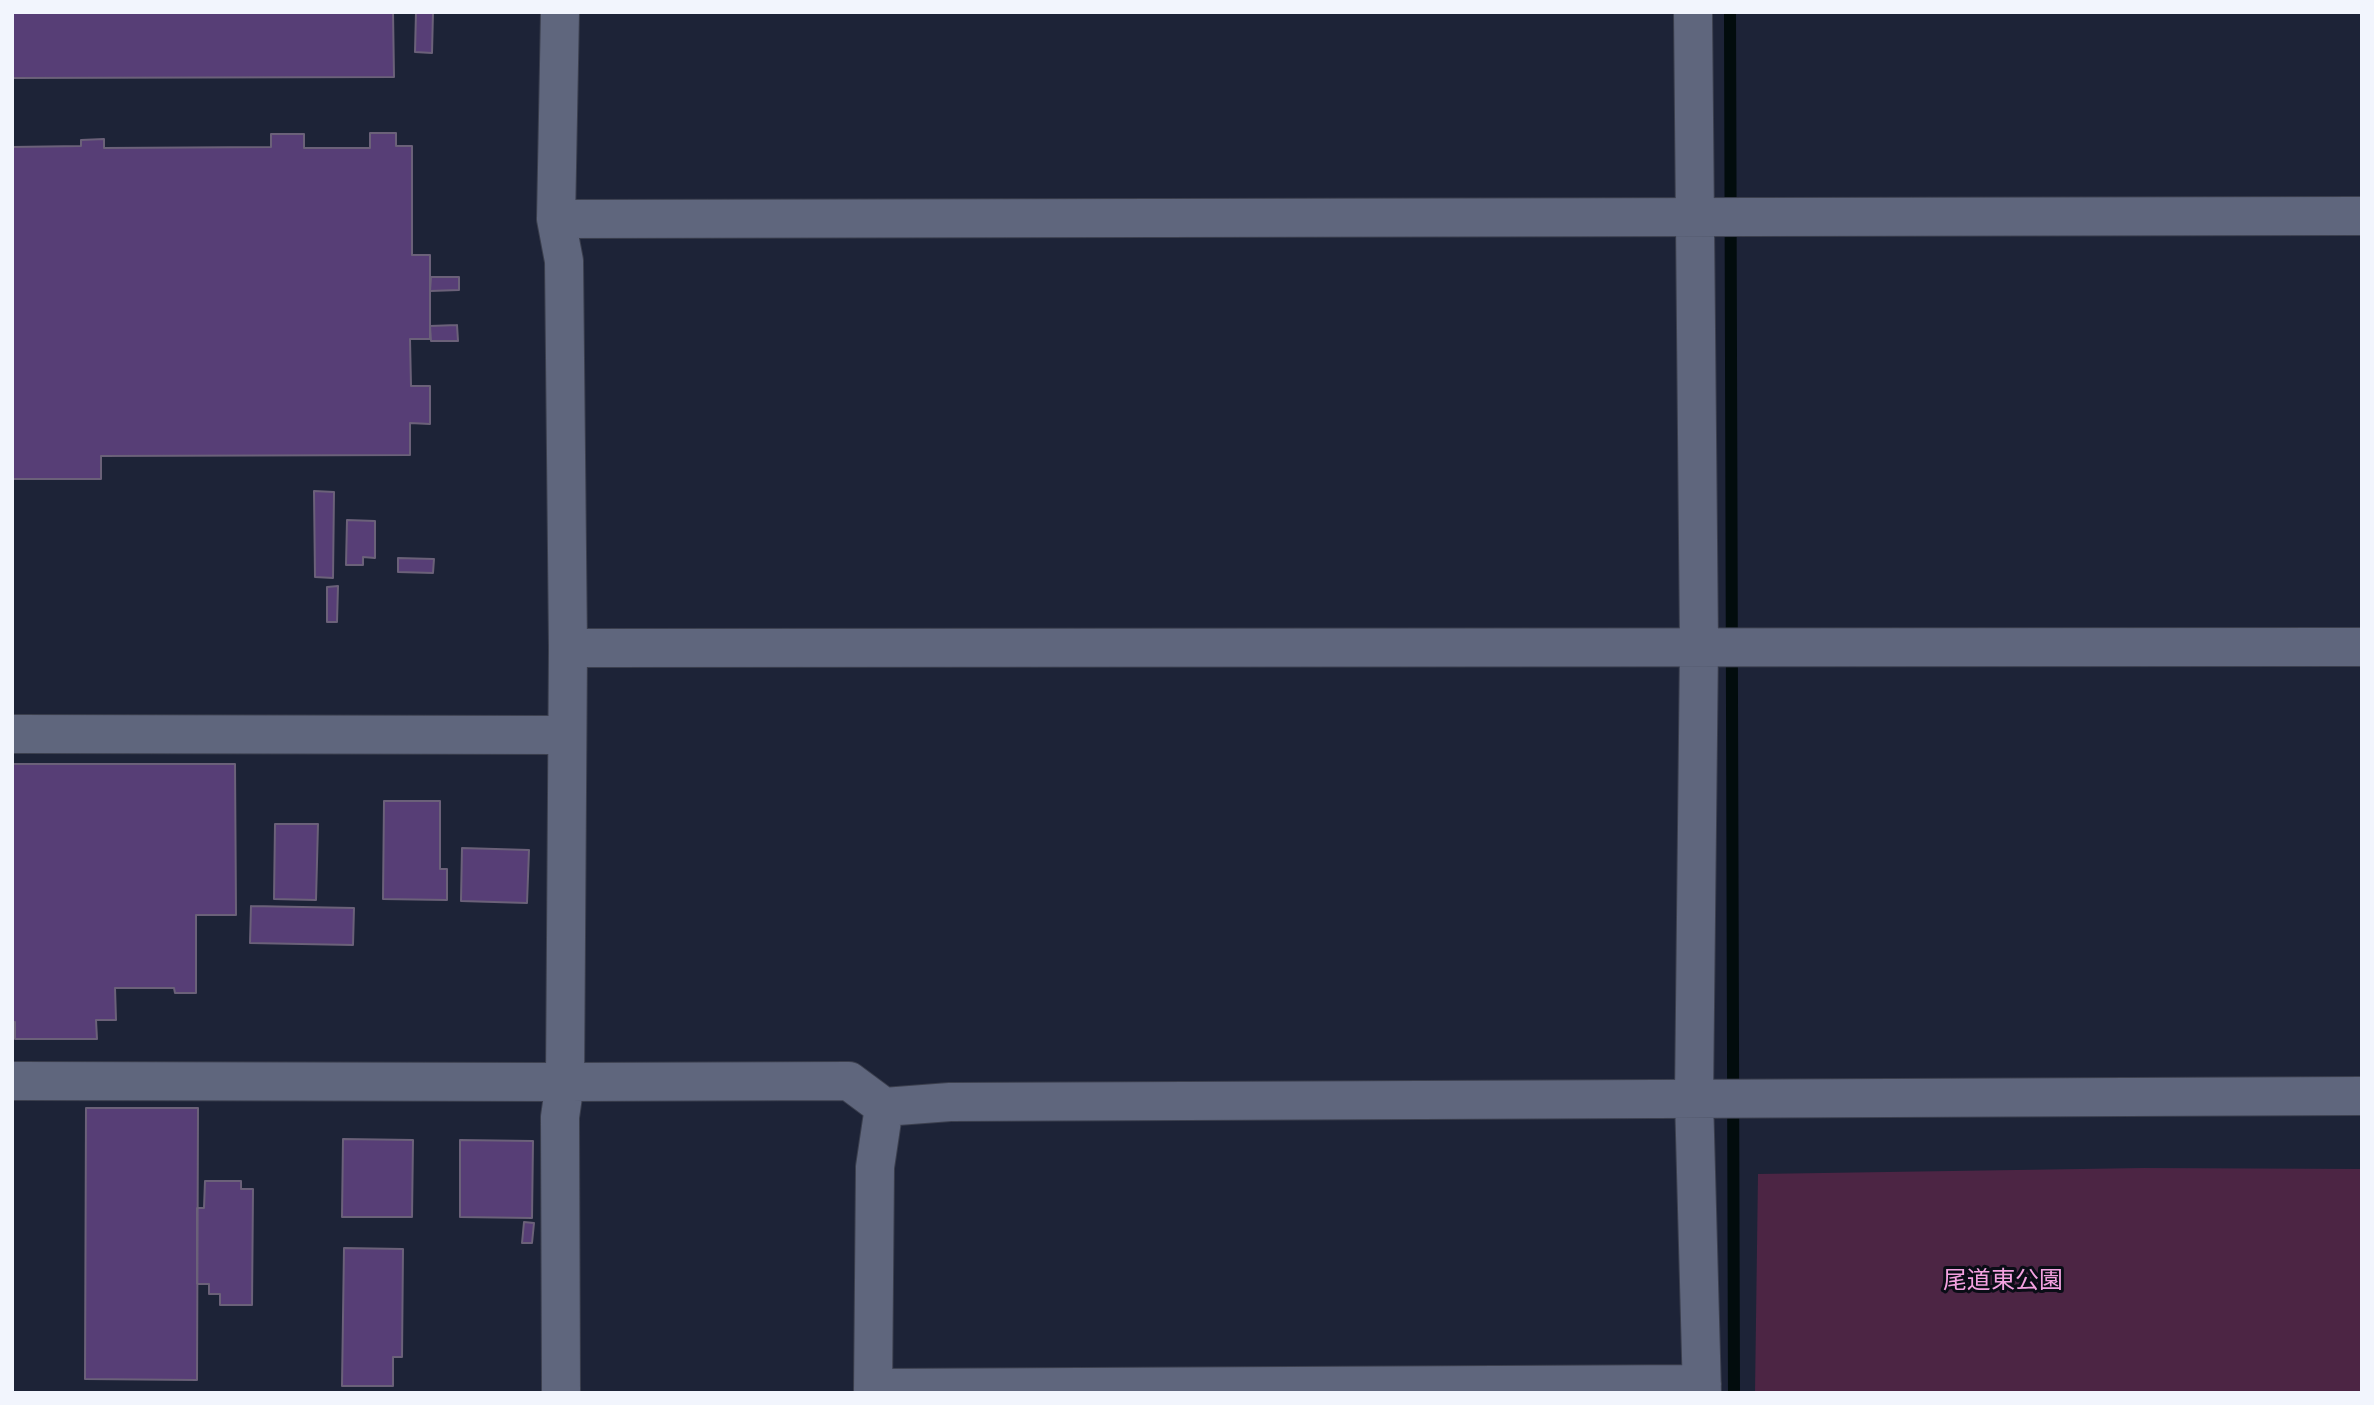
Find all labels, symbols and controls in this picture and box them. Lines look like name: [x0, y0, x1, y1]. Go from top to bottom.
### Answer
park label: 尾道東公園: [1943, 1267, 2063, 1295]

